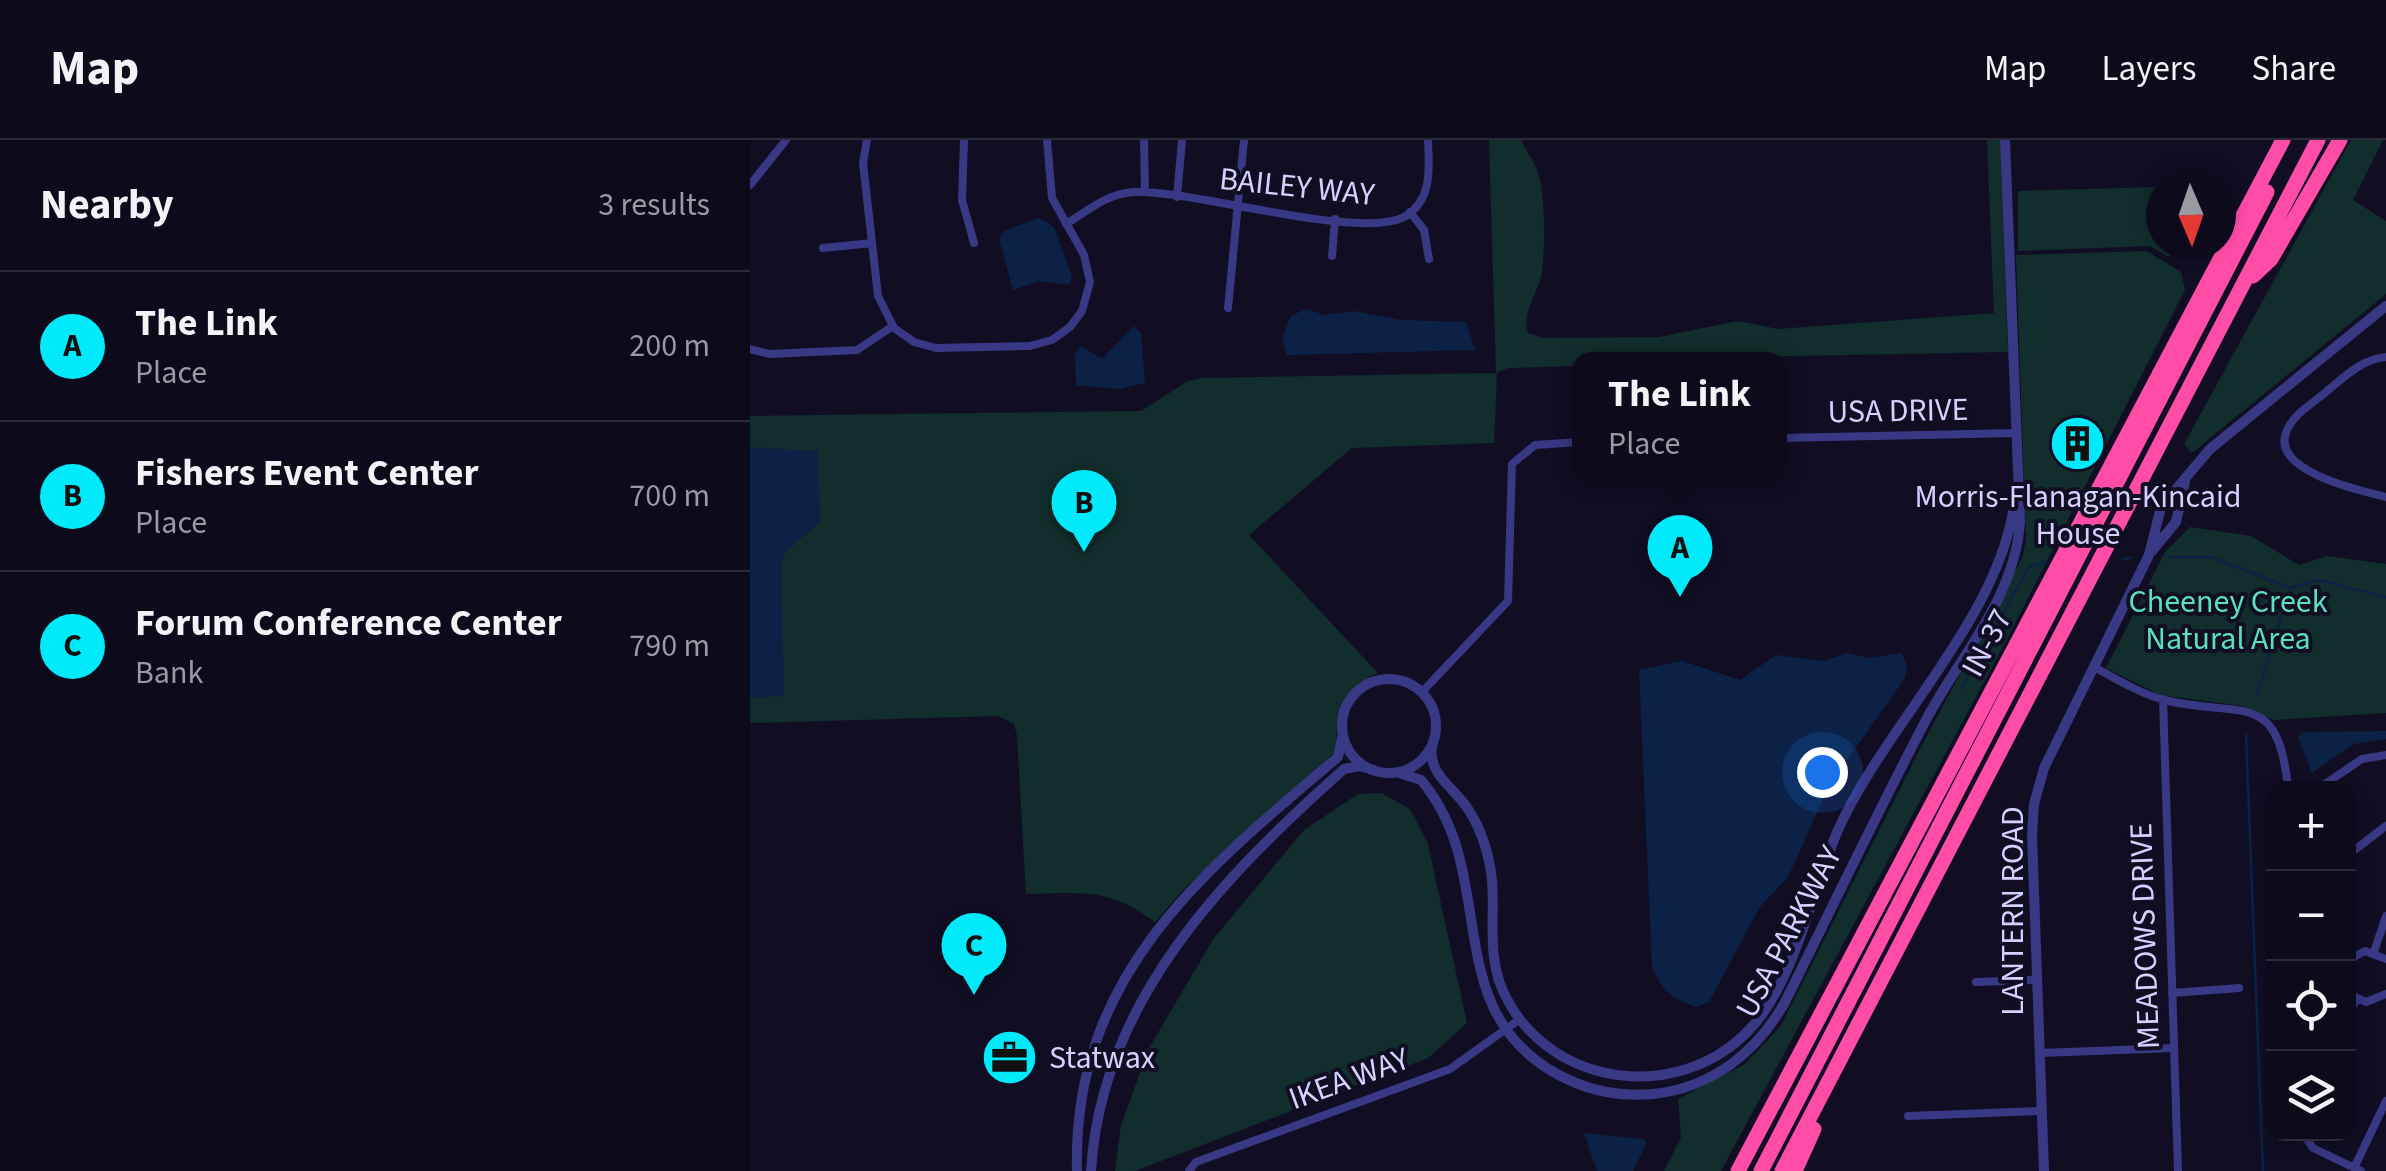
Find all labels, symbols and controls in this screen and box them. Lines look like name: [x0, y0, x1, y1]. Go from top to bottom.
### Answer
text: Map: [50, 35, 139, 103]
text: Map: [1984, 44, 2047, 94]
text: Layers: [2102, 44, 2196, 94]
text: Share: [2251, 44, 2336, 94]
street label: BAILEY WAY: [1217, 156, 1378, 218]
north arrow: [2146, 170, 2236, 260]
text: Nearby: [40, 175, 174, 235]
text: 3 results: [598, 182, 710, 228]
text: The Link: [135, 296, 278, 350]
text: A: [63, 323, 82, 369]
text: 200 m: [629, 323, 710, 369]
text: Place: [135, 350, 207, 396]
popup: [1572, 352, 1787, 482]
text: The Link: [1608, 367, 1751, 421]
street label: USA DRIVE: [1827, 387, 1969, 435]
building icon: Morris-Flanagan-Kincaid House: [2048, 413, 2108, 473]
text: Place: [1608, 421, 1680, 467]
text: Fishers Event Center: [135, 446, 479, 500]
pin: B: [1052, 470, 1116, 552]
text: B: [63, 473, 82, 519]
text: 700 m: [629, 473, 710, 519]
place label: Morris-Flanagan-Kincaid House: [1914, 474, 2242, 557]
text: Place: [135, 500, 207, 546]
pin: A: [1648, 514, 1712, 597]
park label: Cheeney Creek Natural Area: [2129, 579, 2328, 662]
text: Forum Conference Center: [135, 596, 562, 650]
street label: IN-37: [1950, 601, 2024, 685]
text: C: [63, 623, 82, 669]
text: 790 m: [629, 623, 710, 669]
text: Bank: [135, 650, 203, 696]
your location: [1797, 747, 1848, 798]
map controls: [2266, 781, 2356, 1141]
button: +: [2266, 781, 2356, 871]
street label: LANTERN ROAD: [1990, 806, 2036, 1016]
street label: MEADOWS DRIVE: [2118, 822, 2172, 1050]
street label: USA PARKWAY: [1724, 837, 1854, 1026]
button: −: [2266, 871, 2356, 961]
pin: C: [942, 912, 1006, 995]
button: locate: [2266, 961, 2356, 1051]
office icon: Statwax: [980, 1028, 1040, 1088]
place label: Statwax: [1049, 1035, 1155, 1081]
street label: IKEA WAY: [1282, 1036, 1416, 1122]
button: layers: [2266, 1051, 2356, 1141]

